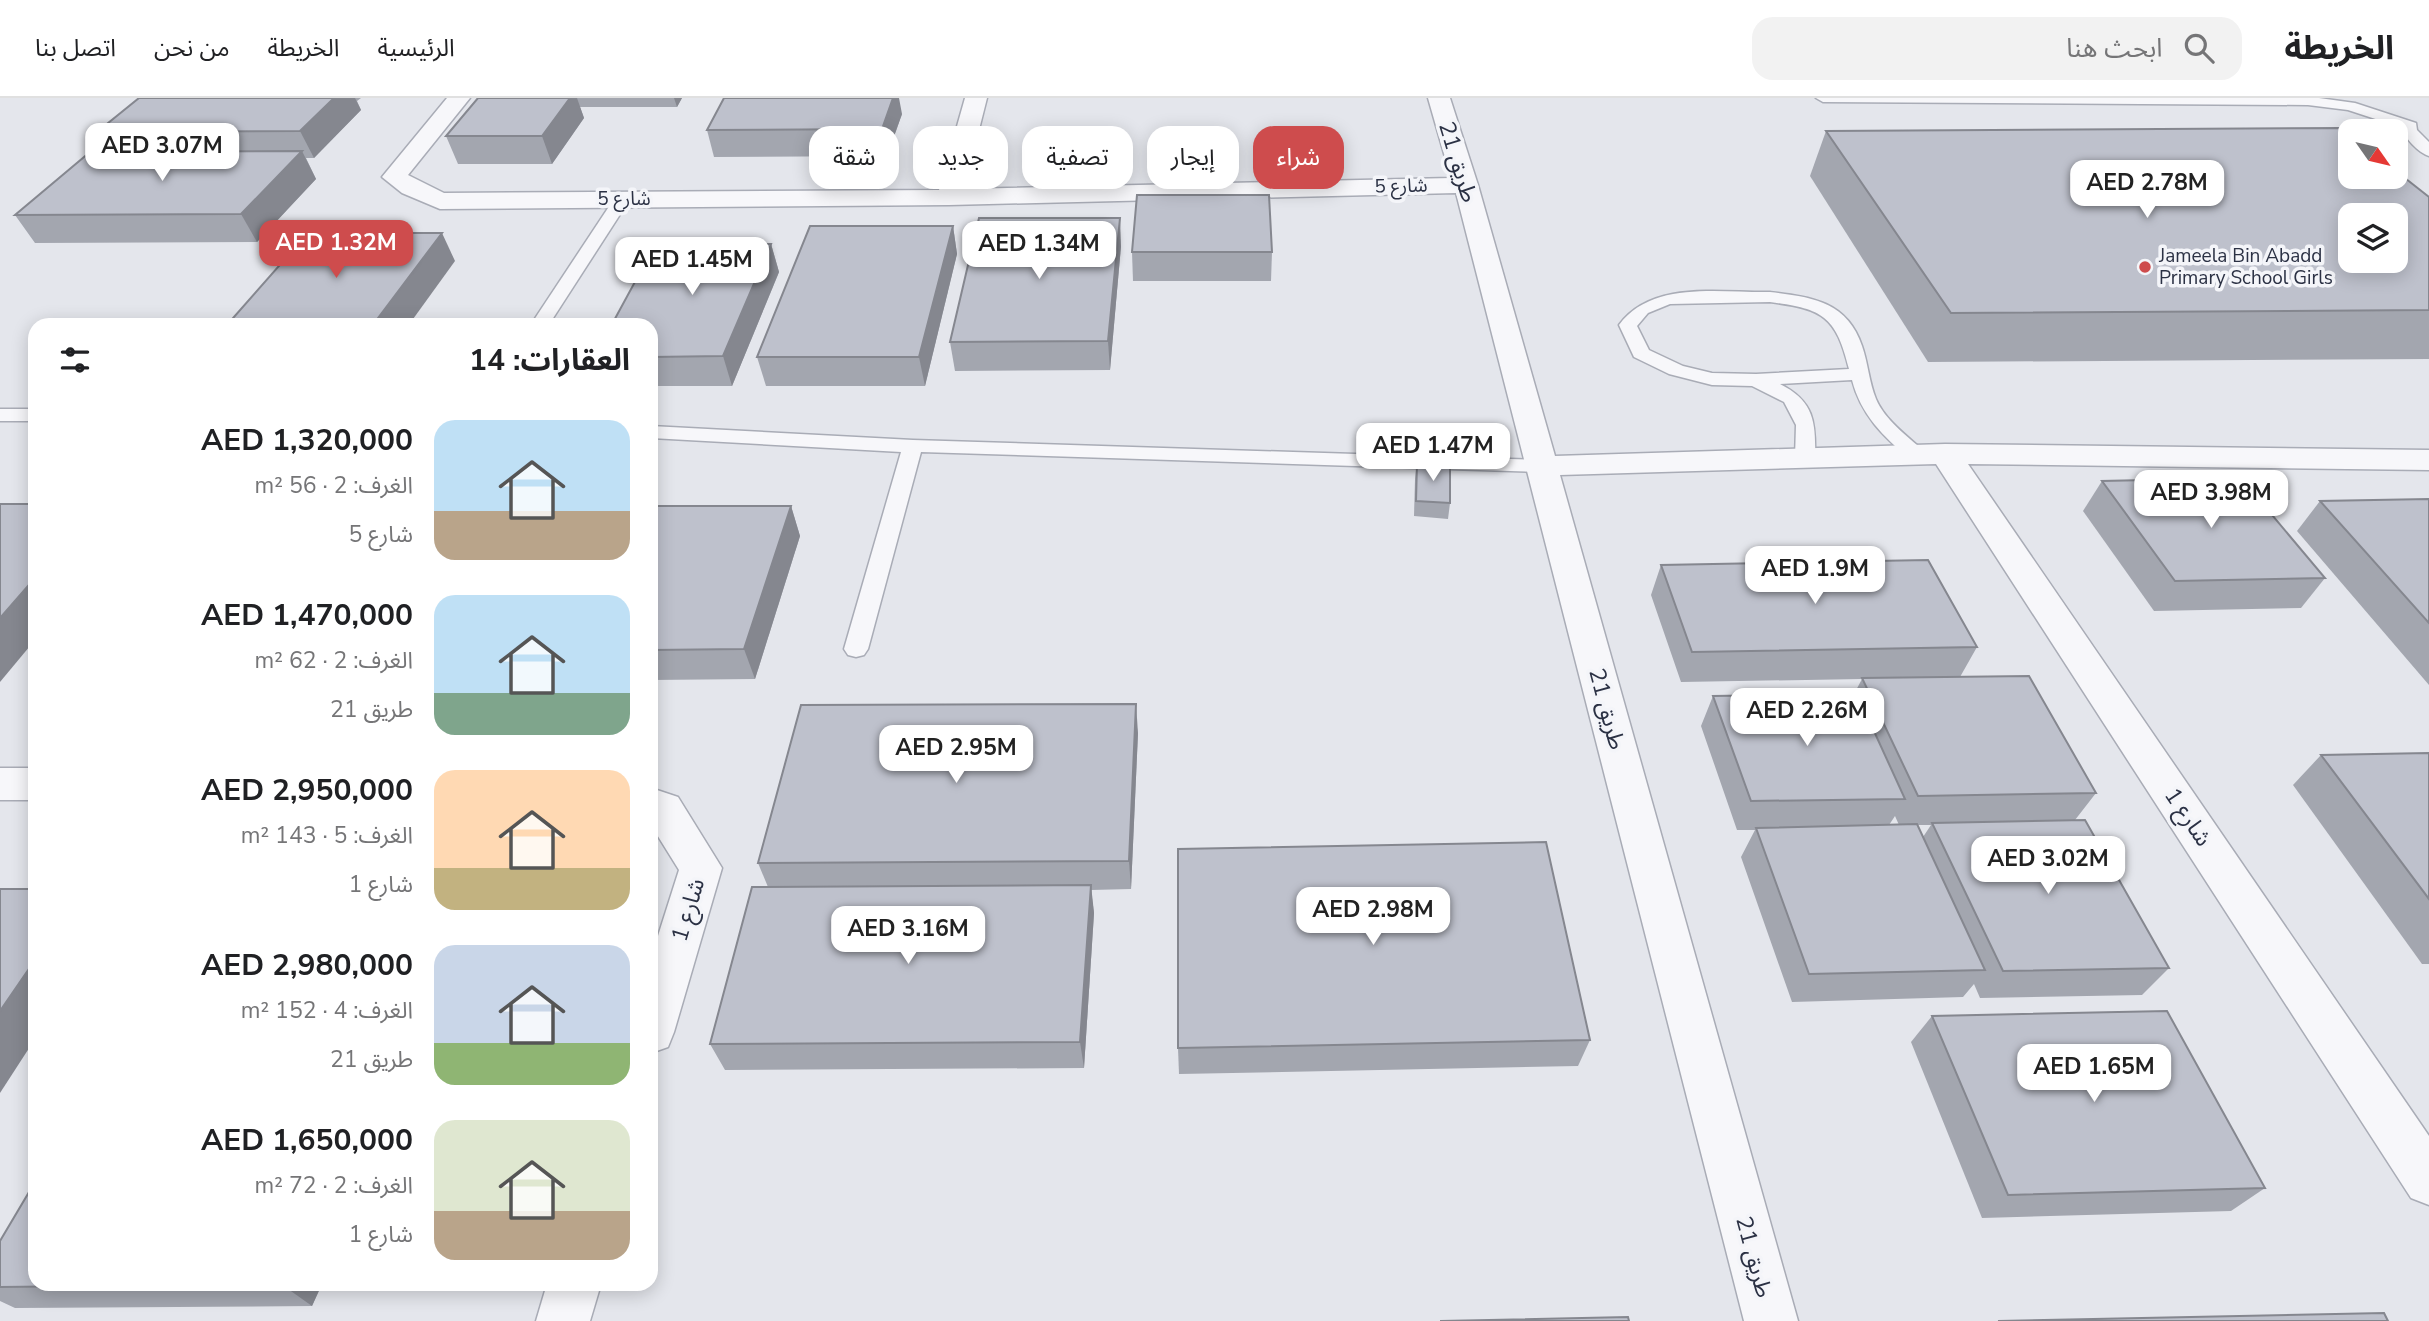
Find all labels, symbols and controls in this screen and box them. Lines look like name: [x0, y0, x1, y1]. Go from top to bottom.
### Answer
search box: [1752, 17, 2242, 80]
text: الخريطة: [2284, 26, 2394, 71]
icon: search: [2180, 29, 2218, 67]
text: ابحث هنا: [2066, 31, 2162, 66]
text: اتصل بنا: [35, 32, 116, 64]
text: من نحن: [154, 32, 230, 64]
text: الخريطة: [268, 32, 340, 64]
text: الرئيسية: [378, 32, 455, 64]
street label: طريق 21: [1431, 118, 1485, 206]
north arrow: [2338, 119, 2408, 189]
map controls: [2338, 119, 2408, 273]
pin: AED 3.07M: [82, 123, 242, 183]
chip: شقة: [809, 126, 899, 189]
chip: جديد: [913, 126, 1008, 189]
chip: تصفية: [1022, 126, 1133, 189]
chip: إيجار: [1147, 126, 1239, 189]
chip: شراء: [1253, 126, 1344, 189]
text: AED 3.07M: [101, 130, 223, 161]
pin: AED 2.78M: [2067, 160, 2227, 220]
text: AED 2.78M: [2086, 167, 2208, 198]
street label: شارع 5: [1374, 173, 1428, 199]
street label: شارع 5: [597, 186, 651, 212]
button: layers: [2338, 203, 2408, 273]
pin: AED 1.32M: [256, 220, 416, 280]
pin: AED 1.34M: [959, 222, 1119, 281]
text: AED 1.32M: [275, 227, 397, 258]
text: AED 1.34M: [978, 228, 1100, 259]
pin: AED 1.45M: [612, 238, 772, 297]
place label: Jameela Bin Abadd Primary School Girls: [2158, 243, 2333, 291]
text: AED 1.45M: [631, 244, 753, 275]
marker: Jameela Bin Abadd Primary School Girls: [2137, 259, 2153, 275]
text: العقارات: 14: [469, 340, 630, 381]
icon: filters: [56, 341, 94, 379]
text: AED 1,320,000: [201, 420, 413, 461]
pin: AED 1.47M: [1353, 424, 1513, 483]
text: AED 1.47M: [1372, 430, 1494, 461]
icon: home: [490, 448, 574, 532]
text: الغرف: 2 · 56 m²: [255, 470, 413, 501]
pin: AED 3.98M: [2131, 470, 2291, 530]
text: AED 3.98M: [2150, 477, 2272, 508]
text: شارع 5: [348, 519, 413, 550]
pin: AED 1.9M: [1743, 546, 1887, 606]
text: AED 1.9M: [1761, 553, 1869, 584]
text: AED 1,470,000: [201, 595, 413, 636]
icon: home: [490, 623, 574, 707]
text: الغرف: 2 · 62 m²: [255, 645, 413, 676]
street label: طريق 21: [1581, 665, 1633, 753]
pin: AED 2.26M: [1727, 688, 1887, 748]
text: طريق 21: [330, 694, 413, 725]
text: AED 2.26M: [1746, 695, 1868, 726]
pin: AED 2.95M: [876, 726, 1036, 785]
text: AED 2.95M: [895, 732, 1017, 763]
text: AED 2,950,000: [201, 770, 413, 811]
street label: شارع 1: [2156, 782, 2219, 853]
icon: home: [490, 798, 574, 882]
text: الغرف: 5 · 143 m²: [241, 820, 413, 851]
pin: AED 3.02M: [1968, 836, 2128, 896]
text: AED 3.02M: [1987, 843, 2109, 874]
text: شارع 1: [348, 869, 413, 900]
street label: شارع 1: [664, 875, 713, 946]
pin: AED 2.98M: [1293, 888, 1453, 947]
text: AED 2.98M: [1312, 894, 1434, 925]
pin: AED 3.16M: [828, 906, 988, 966]
text: AED 3.16M: [847, 913, 969, 944]
text: AED 2,980,000: [201, 945, 413, 986]
icon: home: [490, 973, 574, 1057]
text: الغرف: 4 · 152 m²: [241, 995, 413, 1026]
text: طريق 21: [330, 1044, 413, 1075]
pin: AED 1.65M: [2014, 1044, 2174, 1104]
text: AED 1.65M: [2033, 1051, 2155, 1082]
text: AED 1,650,000: [201, 1120, 413, 1161]
icon: home: [490, 1148, 574, 1232]
text: الغرف: 2 · 72 m²: [255, 1170, 413, 1201]
street label: طريق 21: [1728, 1213, 1780, 1301]
text: شارع 1: [348, 1219, 413, 1250]

